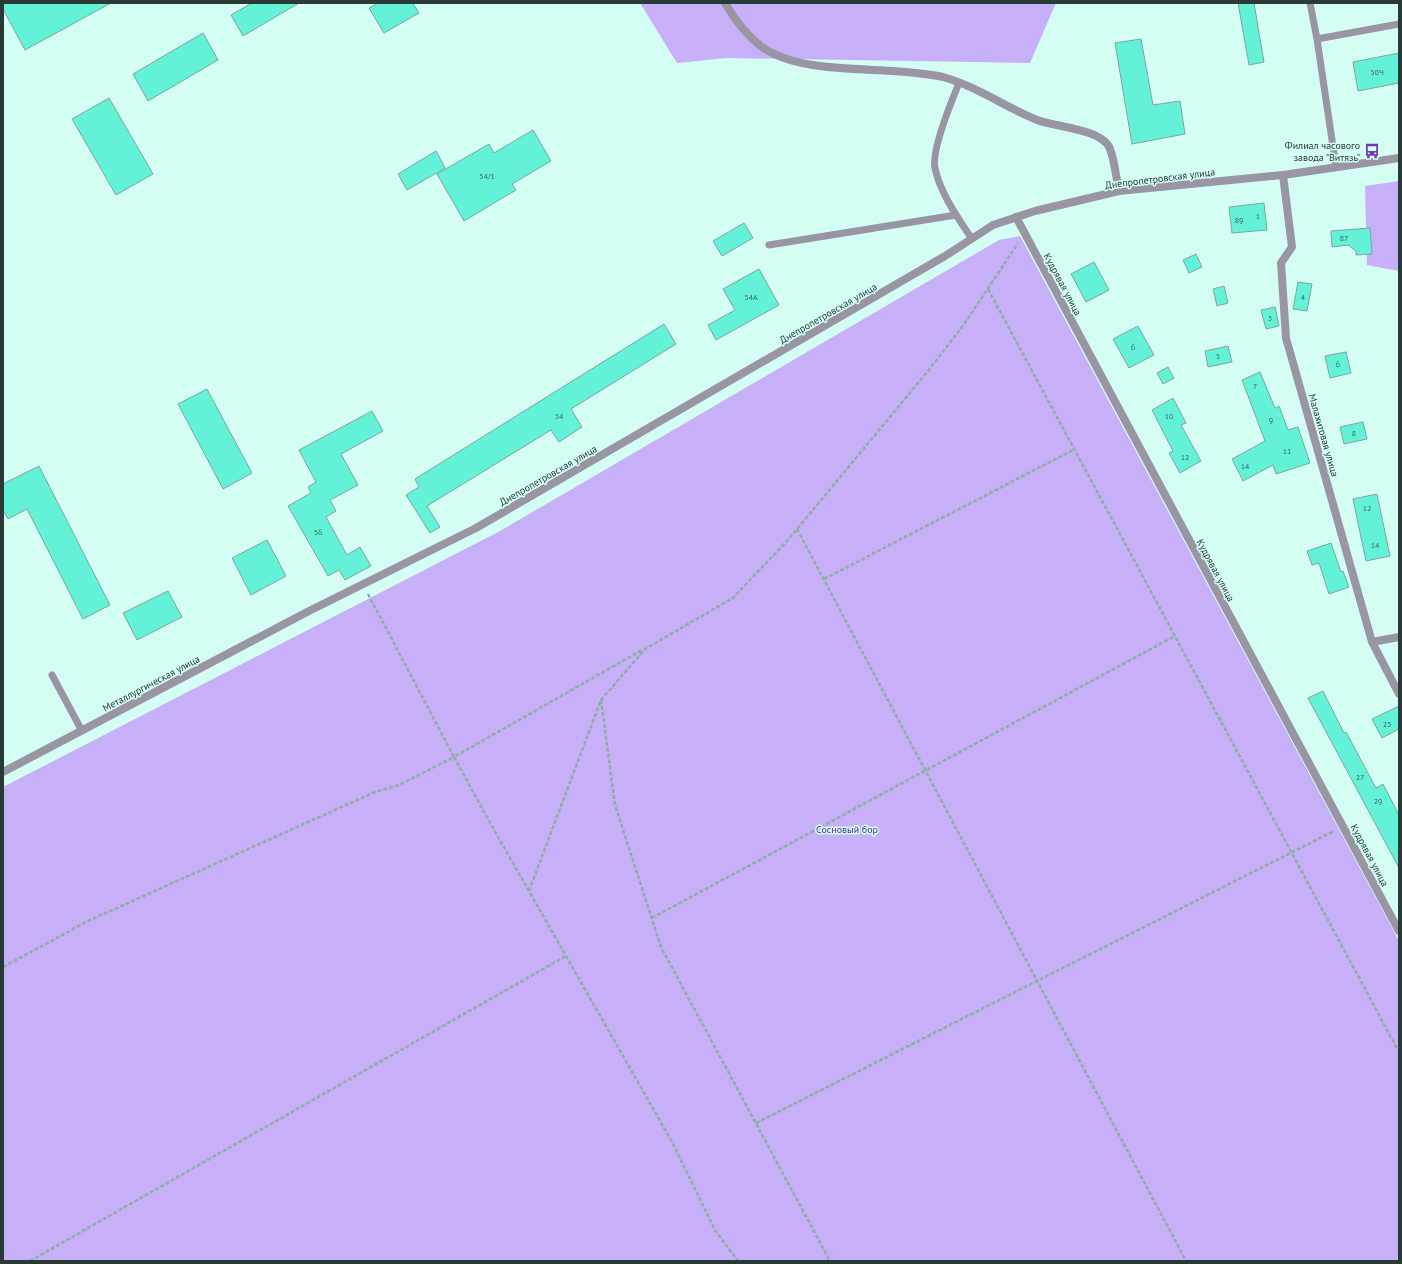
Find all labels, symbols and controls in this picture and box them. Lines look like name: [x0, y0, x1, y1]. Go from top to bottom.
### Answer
house number: 50Ч: [1370, 67, 1384, 77]
place label: Филиал часового завода "Витязь": [1285, 139, 1360, 164]
bus stop icon: Филиал часового завода "Витязь": [1363, 142, 1381, 160]
street label: Днепропетровская улица: [1104, 165, 1216, 192]
house number: 54/1: [479, 171, 495, 181]
house number: 1: [1256, 211, 1260, 221]
house number: 89: [1235, 215, 1243, 225]
house number: 87: [1340, 233, 1348, 243]
street label: Кудрявая улица: [1041, 251, 1085, 318]
street label: Днепропетровская улица: [777, 280, 879, 347]
house number: 54А: [744, 292, 758, 302]
house number: 4: [1301, 292, 1306, 302]
house number: 3: [1268, 313, 1272, 323]
house number: 6: [1131, 342, 1135, 352]
house number: 5: [1216, 351, 1220, 361]
house number: 6: [1336, 359, 1340, 369]
house number: 7: [1253, 381, 1257, 391]
street label: Малахитовая улица: [1305, 392, 1342, 478]
house number: 54: [555, 411, 564, 421]
house number: 10: [1165, 411, 1174, 421]
house number: 9: [1269, 415, 1273, 425]
house number: 8: [1352, 428, 1356, 438]
street label: Днепропетровская улица: [497, 442, 599, 509]
house number: 11: [1283, 446, 1291, 456]
house number: 12: [1181, 452, 1189, 462]
house number: 14: [1241, 461, 1250, 471]
house number: 12: [1363, 503, 1371, 513]
house number: 56: [314, 527, 322, 537]
street label: Кудрявая улица: [1194, 537, 1238, 604]
house number: 14: [1371, 540, 1380, 550]
street label: Металлургическая улица: [100, 652, 202, 715]
house number: 25: [1383, 719, 1391, 729]
house number: 27: [1356, 772, 1364, 782]
house number: 29: [1374, 796, 1382, 806]
street label: Кудрявая улица: [1348, 822, 1392, 889]
park label: Сосновый бор: [816, 823, 878, 836]

